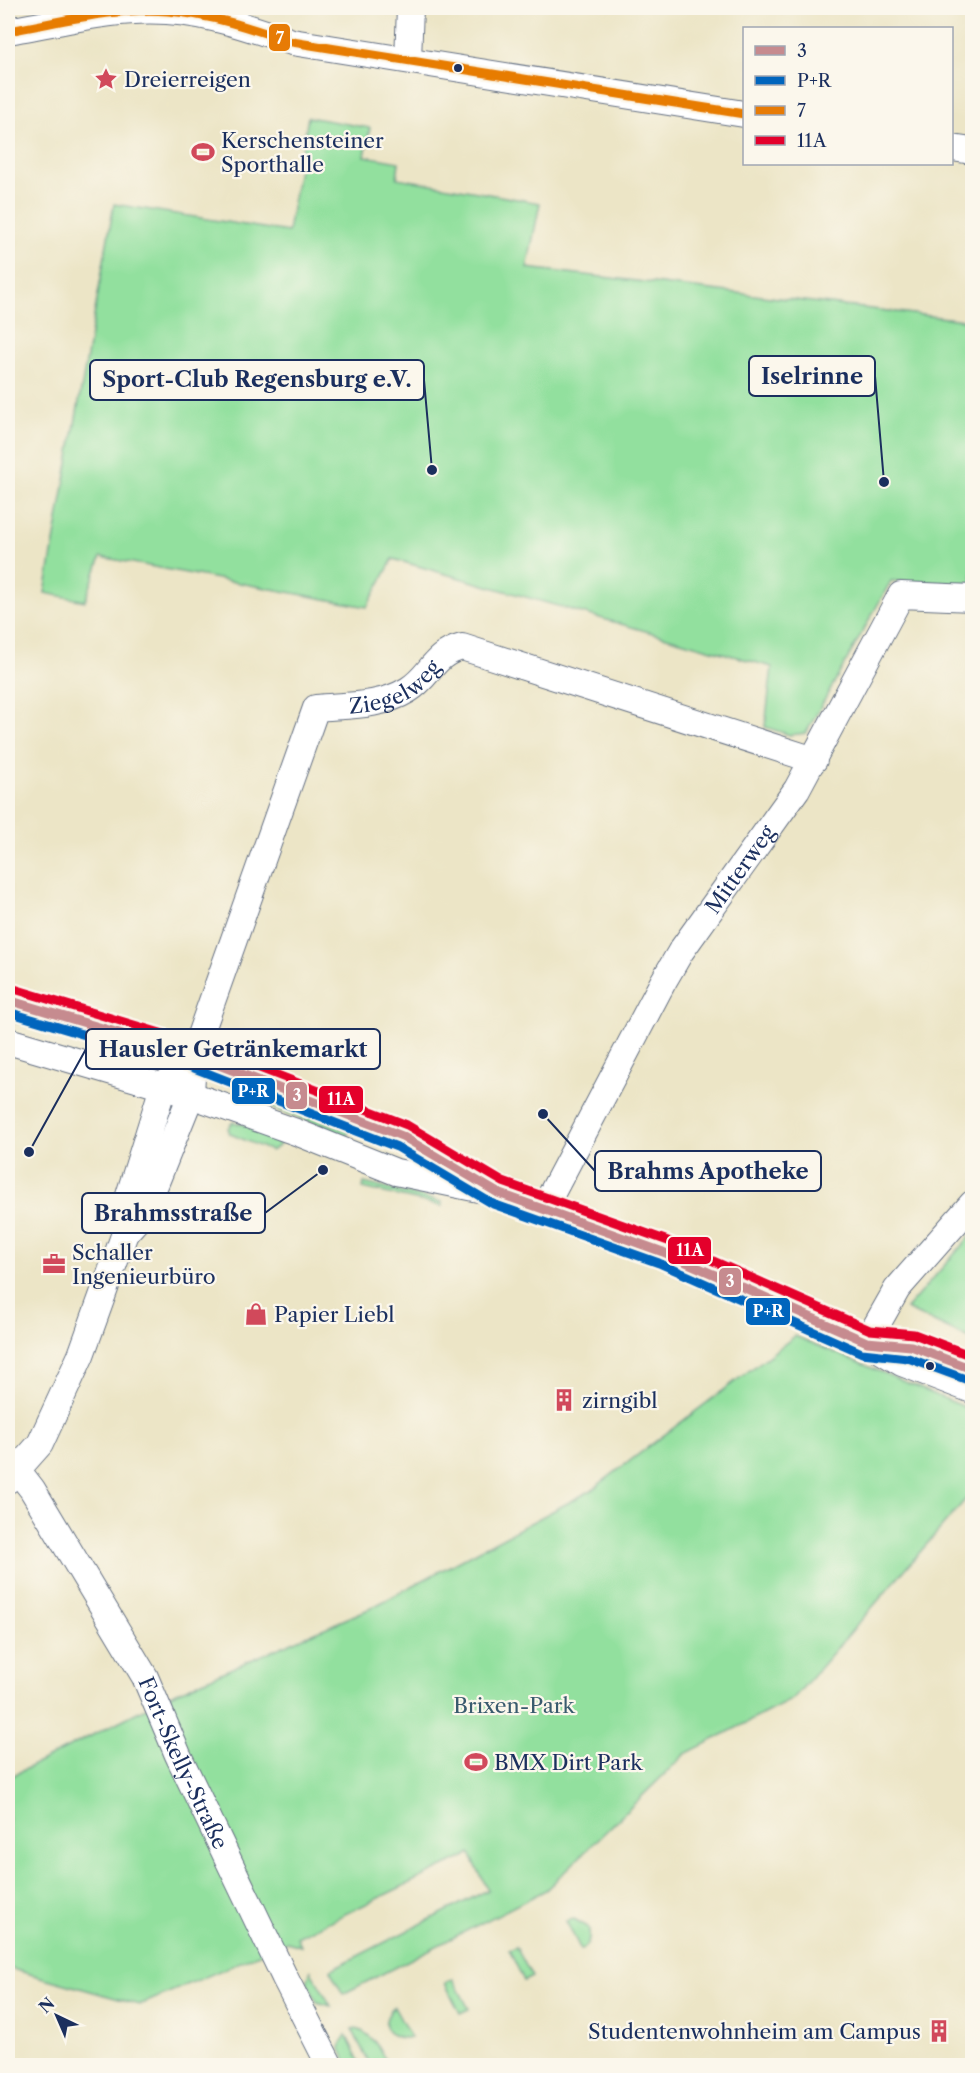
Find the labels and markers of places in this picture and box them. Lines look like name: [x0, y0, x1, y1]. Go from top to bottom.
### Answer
unlabelled marker: [452, 62, 464, 74]
place icon: Dreierreigen: [93, 66, 119, 92]
place label: Dreierreigen: [124, 67, 251, 92]
place label: Kerschensteiner Sporthalle: [221, 128, 384, 177]
sports icon: Kerschensteiner Sporthalle: [190, 139, 216, 165]
callout: Iselrinne: [749, 356, 875, 396]
callout: Sport-Club Regensburg e.V.: [90, 360, 424, 400]
callout: Hausler Getränkemarkt: [86, 1029, 380, 1069]
callout: Brahms Apotheke: [595, 1151, 821, 1191]
callout: Brahmsstraße: [82, 1193, 265, 1233]
place label: Schaller Ingenieurbüro: [72, 1240, 216, 1289]
office icon: Schaller Ingenieurbüro: [41, 1251, 67, 1277]
shop icon: Papier Liebl: [243, 1301, 269, 1327]
place label: Papier Liebl: [274, 1302, 395, 1327]
unlabelled marker: [924, 1360, 936, 1372]
building icon: zirngibl: [551, 1387, 577, 1413]
place label: zirngibl: [582, 1388, 658, 1413]
sports icon: BMX Dirt Park: [463, 1749, 489, 1775]
place label: BMX Dirt Park: [494, 1750, 643, 1775]
building icon: Studentenwohnheim am Campus: [926, 2018, 952, 2044]
place label: Studentenwohnheim am Campus: [588, 2019, 921, 2044]

